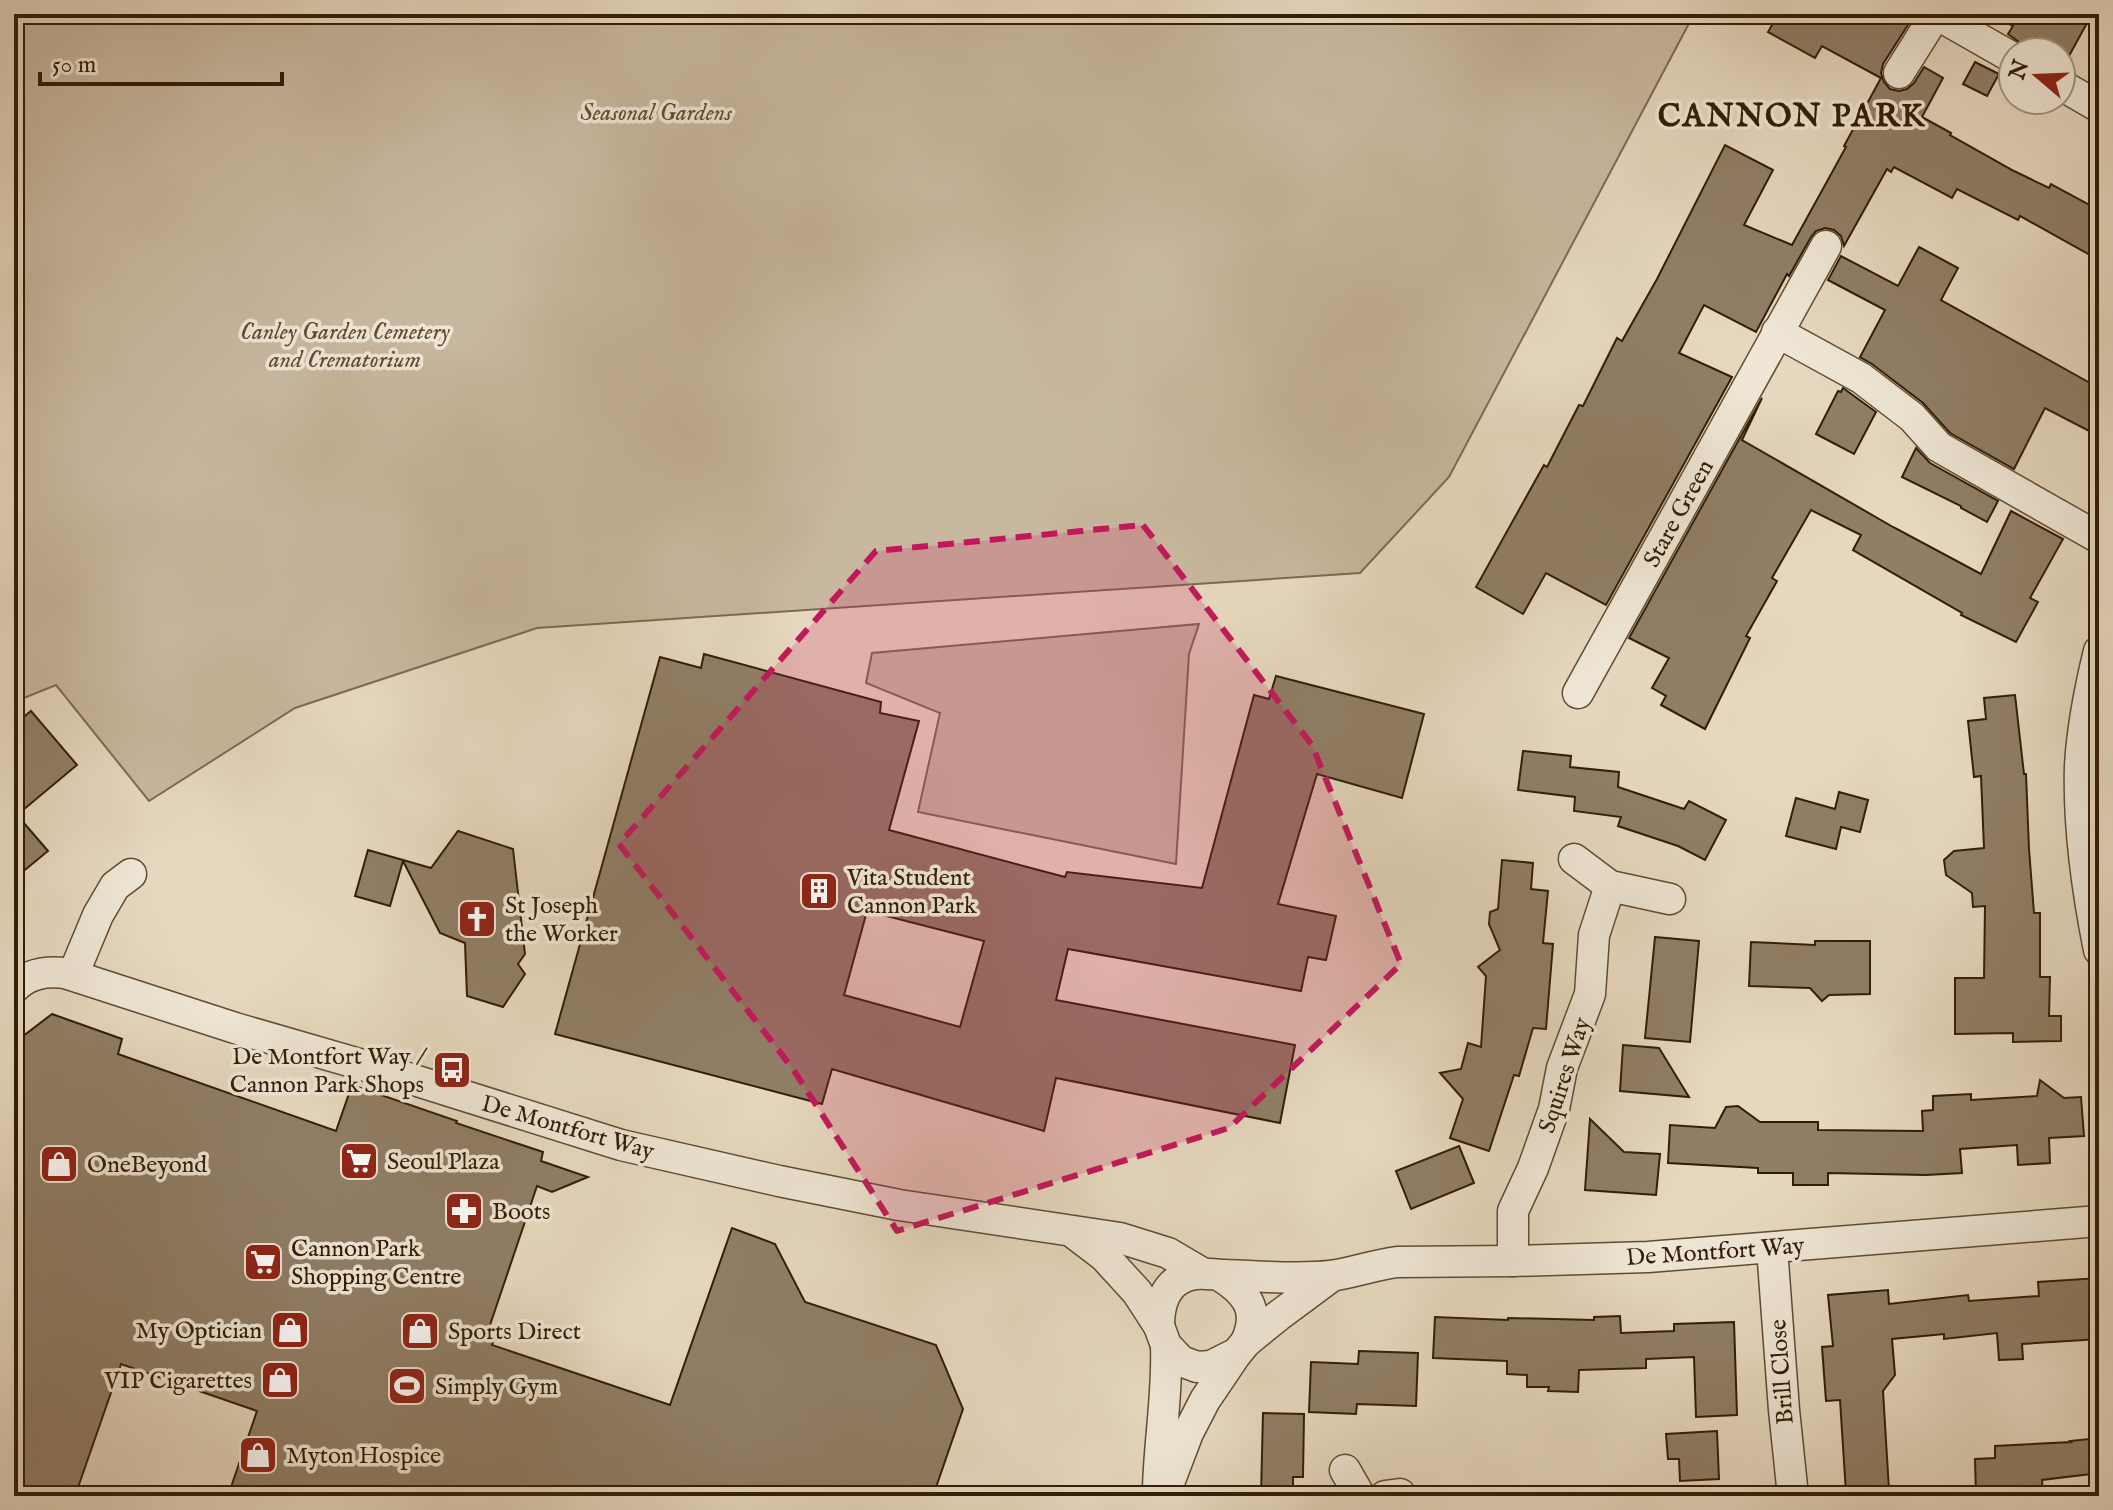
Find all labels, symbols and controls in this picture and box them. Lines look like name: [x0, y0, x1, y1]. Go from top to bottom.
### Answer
scale bar: [40, 36, 282, 86]
north arrow: [1997, 36, 2077, 116]
text: 50 m: [52, 50, 96, 81]
text: N: [2003, 57, 2036, 85]
district label: CANNON PARK: [1658, 97, 1926, 138]
park label: Seasonal Gardens: [580, 98, 733, 129]
park label: Canley Garden Cemetery and Crematorium: [240, 317, 451, 376]
street label: Stare Green: [1637, 454, 1722, 573]
place label: Vita Student Cannon Park: [846, 863, 977, 922]
building icon: Vita Student Cannon Park: [798, 870, 840, 912]
place label: St Joseph the Worker: [505, 891, 618, 950]
church icon: St Joseph the Worker: [456, 898, 498, 940]
street label: Squires Way: [1532, 1013, 1599, 1137]
place label: De Montfort Way / Cannon Park Shops: [230, 1042, 428, 1101]
bus stop icon: De Montfort Way / Cannon Park Shops: [431, 1049, 473, 1091]
street label: De Montfort Way: [477, 1089, 658, 1168]
supermarket icon: Seoul Plaza: [338, 1140, 380, 1182]
shop icon: OneBeyond: [38, 1143, 80, 1185]
place label: Seoul Plaza: [387, 1147, 500, 1178]
place label: OneBeyond: [87, 1150, 207, 1181]
pharmacy icon: Boots: [443, 1190, 485, 1232]
place label: Boots: [492, 1197, 550, 1228]
street label: De Montfort Way: [1625, 1231, 1806, 1274]
place label: Cannon Park Shopping Centre: [291, 1234, 461, 1293]
supermarket icon: Cannon Park Shopping Centre: [242, 1241, 284, 1283]
shop icon: My Optician: [269, 1309, 311, 1351]
shop icon: Sports Direct: [399, 1310, 441, 1352]
place label: My Optician: [136, 1316, 262, 1347]
place label: Sports Direct: [448, 1317, 581, 1348]
street label: Brill Close: [1763, 1318, 1802, 1426]
shop icon: VIP Cigarettes: [259, 1359, 301, 1401]
sports icon: Simply Gym: [386, 1365, 428, 1407]
place label: VIP Cigarettes: [103, 1366, 252, 1397]
place label: Simply Gym: [435, 1372, 558, 1403]
shop icon: Myton Hospice: [237, 1434, 279, 1476]
place label: Myton Hospice: [286, 1441, 441, 1472]

